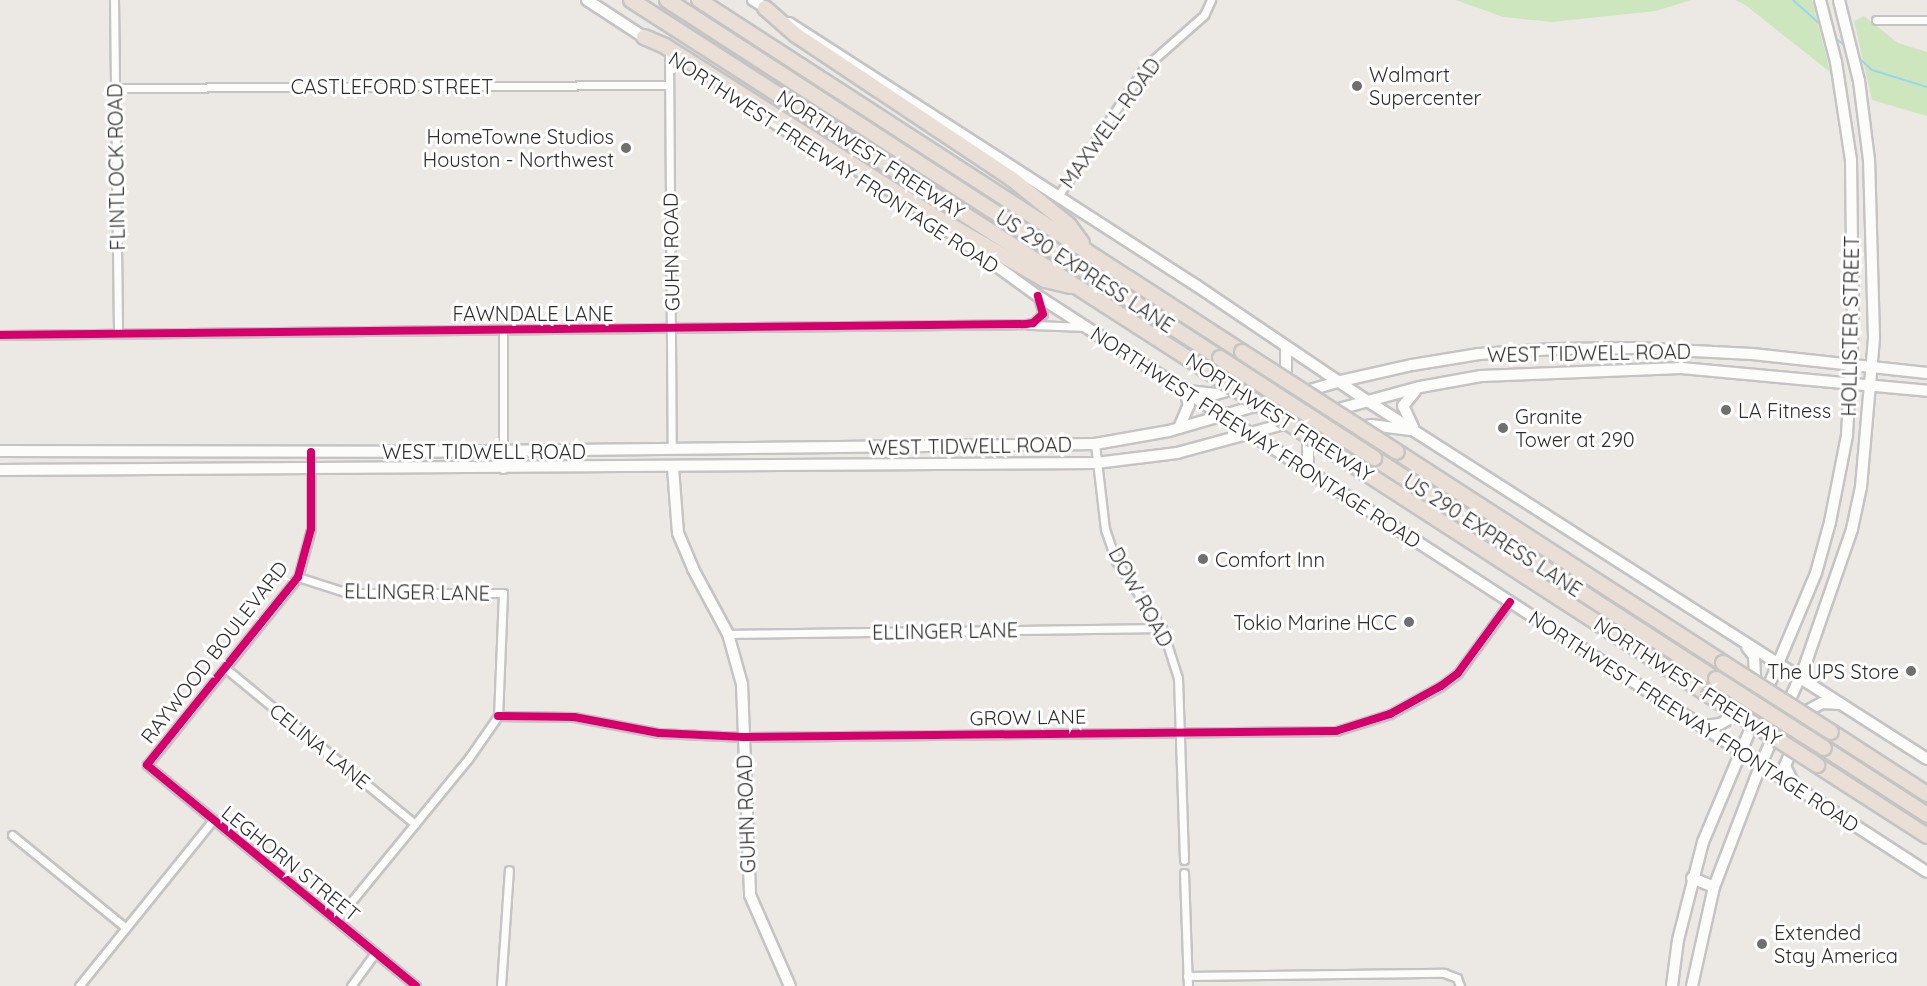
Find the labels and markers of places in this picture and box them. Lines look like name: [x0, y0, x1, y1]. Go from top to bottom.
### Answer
place label: Walmart Supercenter: [1369, 62, 1481, 109]
marker: Walmart Supercenter: [1350, 79, 1364, 93]
place label: HomeTowne Studios Houston - Northwest: [423, 124, 614, 171]
marker: HomeTowne Studios Houston - Northwest: [619, 141, 633, 155]
place label: LA Fitness: [1738, 398, 1831, 422]
marker: LA Fitness: [1719, 403, 1733, 417]
place label: Granite Tower at 290: [1515, 404, 1635, 451]
marker: Granite Tower at 290: [1496, 421, 1510, 435]
place label: Comfort Inn: [1215, 547, 1325, 571]
marker: Comfort Inn: [1196, 552, 1210, 566]
place label: Tokio Marine HCC: [1233, 610, 1397, 634]
marker: Tokio Marine HCC: [1402, 615, 1416, 629]
place label: The UPS Store: [1767, 659, 1899, 683]
marker: The UPS Store: [1904, 664, 1918, 678]
place label: Extended Stay America: [1774, 921, 1898, 968]
marker: Extended Stay America: [1755, 937, 1769, 951]

